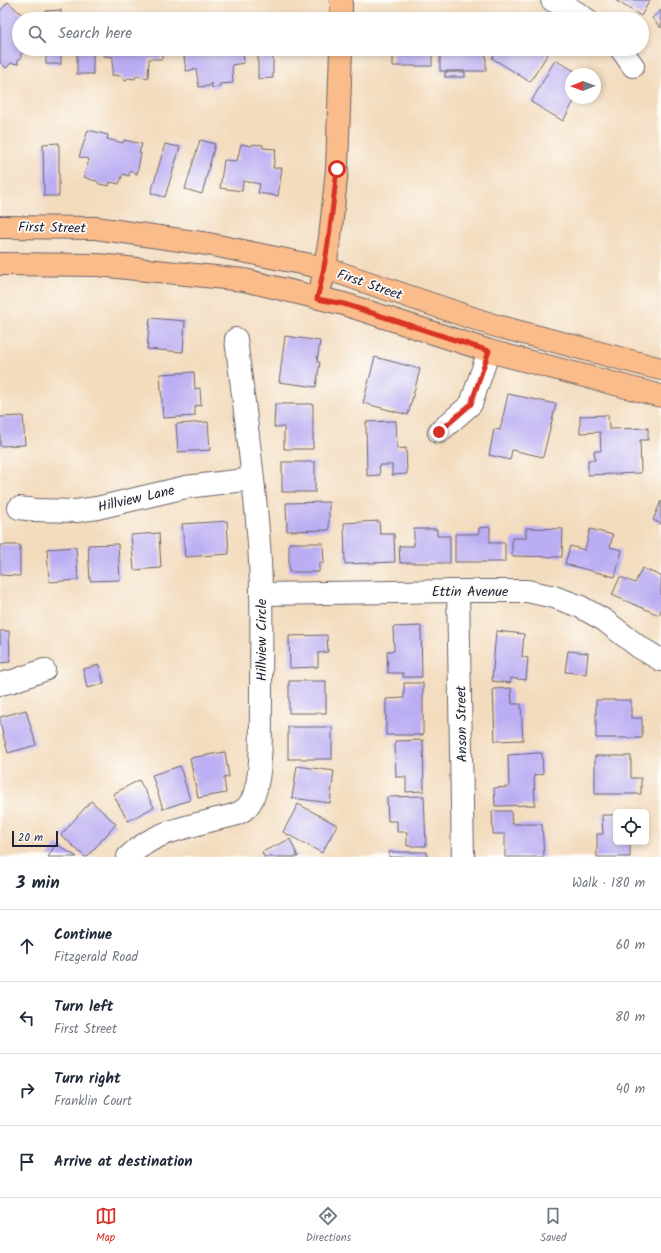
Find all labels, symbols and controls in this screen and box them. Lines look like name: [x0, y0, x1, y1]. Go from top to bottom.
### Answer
search box: [12, 12, 649, 56]
text: Search here: [58, 22, 132, 46]
icon: search: [26, 23, 48, 45]
north arrow: [565, 68, 601, 104]
route start: [328, 160, 346, 178]
street label: First Street: [18, 216, 87, 240]
street label: First Street: [334, 264, 406, 307]
route end: [430, 423, 448, 441]
street label: Hillview Lane: [96, 479, 177, 518]
street label: Ettin Avenue: [432, 581, 509, 603]
street label: Hillview Circle: [251, 598, 273, 681]
street label: Anson Street: [450, 685, 474, 763]
map controls: [613, 809, 649, 845]
button: locate: [613, 809, 649, 845]
scale bar: [12, 829, 58, 848]
text: 20 m: [18, 829, 43, 847]
text: 3 min: [16, 870, 60, 897]
text: Walk · 180 m: [572, 873, 645, 894]
text: Continue: [54, 923, 112, 947]
icon: ahead: [16, 935, 38, 957]
text: 60 m: [616, 935, 645, 956]
text: Fitzgerald Road: [54, 947, 138, 968]
text: Turn left: [54, 995, 114, 1019]
icon: left: [16, 1007, 38, 1029]
text: 80 m: [615, 1007, 645, 1028]
text: First Street: [54, 1019, 117, 1040]
text: Turn right: [54, 1067, 121, 1091]
icon: right: [16, 1079, 38, 1101]
text: 40 m: [616, 1079, 645, 1100]
text: Franklin Court: [54, 1091, 132, 1112]
text: Arrive at destination: [54, 1150, 193, 1174]
icon: arrive: [16, 1151, 38, 1173]
tab: Map: [95, 1205, 117, 1247]
tab: Directions: [306, 1205, 351, 1247]
tab: Saved: [540, 1205, 566, 1247]

